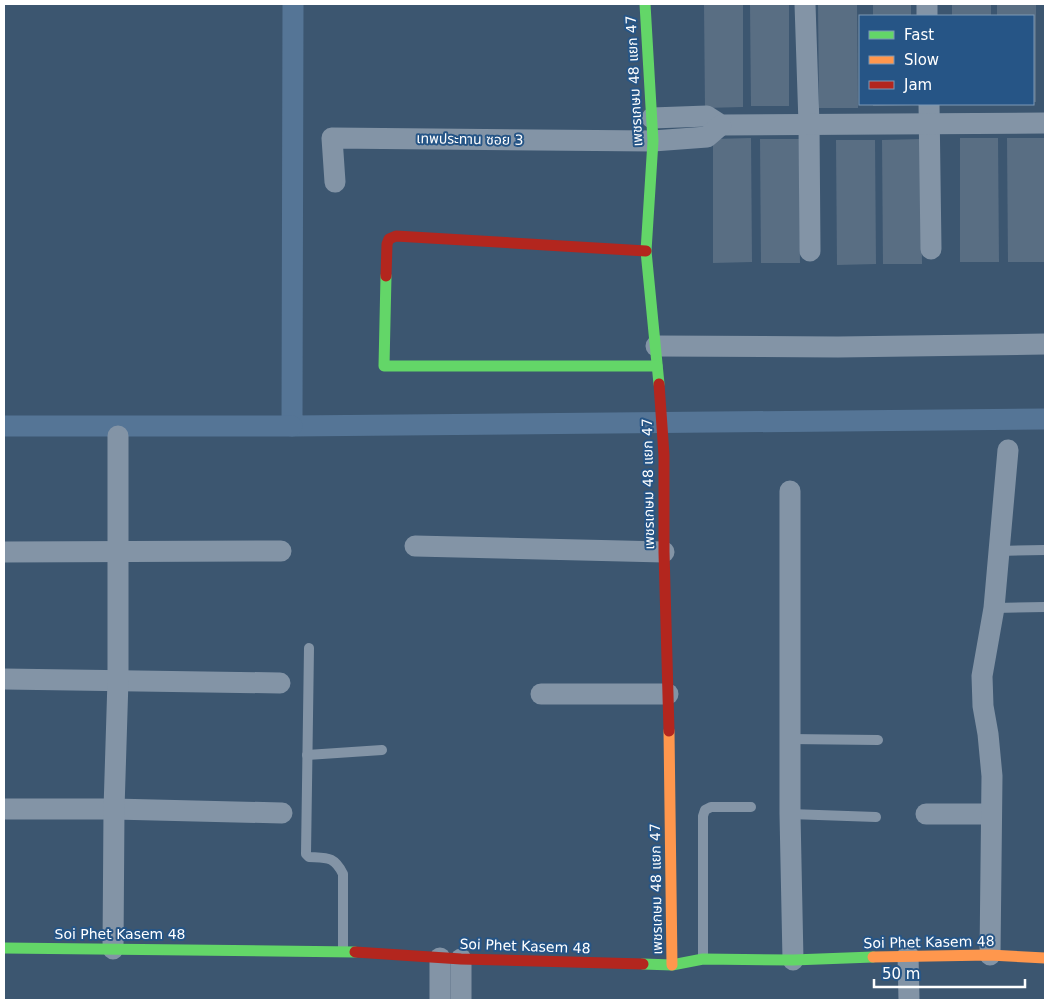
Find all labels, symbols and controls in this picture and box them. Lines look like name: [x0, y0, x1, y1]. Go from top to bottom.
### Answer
street label: เพชรเกษม 48 แยก 47: [623, 15, 645, 147]
legend: [859, 15, 1034, 105]
text: Fast: [904, 26, 934, 44]
text: Slow: [904, 51, 939, 69]
text: Jam: [903, 76, 932, 94]
street label: เทพประทาน ซอย 3: [416, 130, 524, 148]
street label: เพชรเกษม 48 แยก 47: [639, 418, 657, 550]
street label: เพชรเกษม 48 แยก 47: [647, 823, 665, 955]
street label: Soi Phet Kasem 48: [55, 926, 185, 942]
street label: Soi Phet Kasem 48: [863, 933, 995, 951]
street label: Soi Phet Kasem 48: [459, 936, 591, 956]
scale bar: [874, 956, 1025, 988]
text: 50 m: [882, 965, 920, 983]

